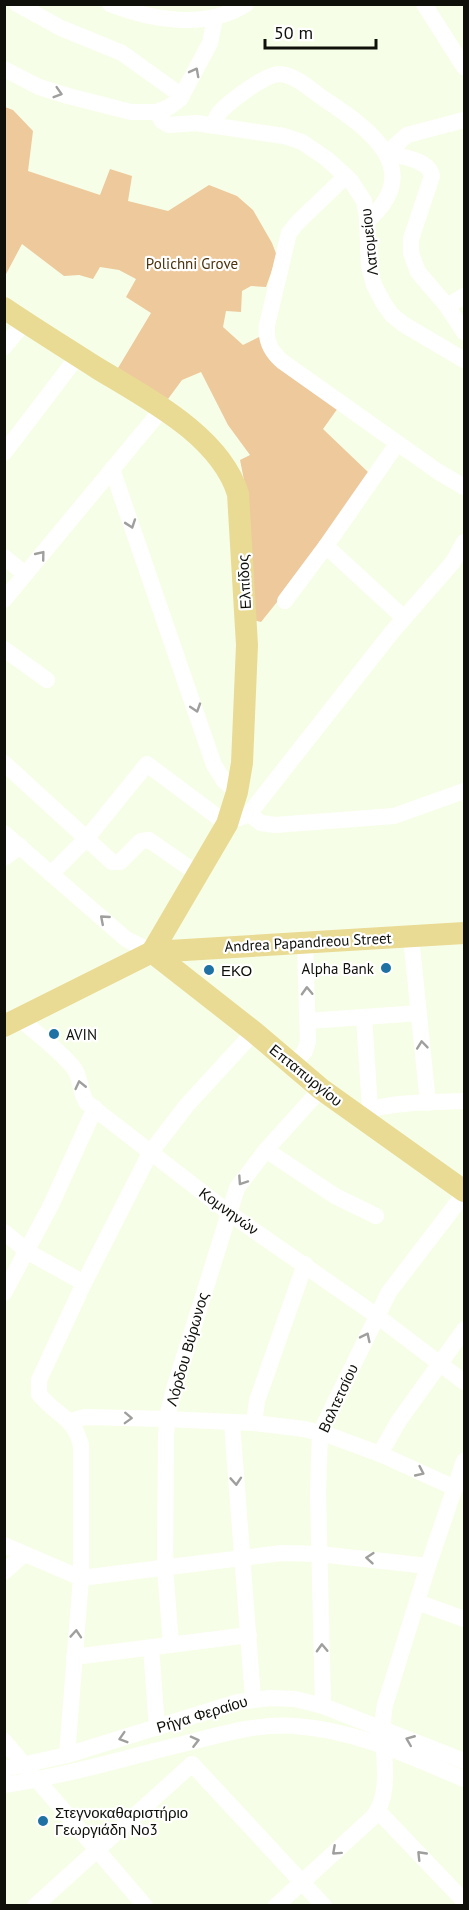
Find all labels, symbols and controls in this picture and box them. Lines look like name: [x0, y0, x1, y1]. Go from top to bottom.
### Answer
scale bar: [265, 12, 376, 50]
text: 50 m: [274, 21, 313, 44]
one-way arrow: [188, 67, 199, 78]
one-way arrow: [52, 85, 63, 98]
street label: Λατομείου: [356, 207, 382, 277]
park label: Polichni Grove: [146, 254, 238, 273]
one-way arrow: [124, 519, 137, 529]
one-way arrow: [34, 551, 45, 562]
street label: Ελπίδος: [233, 554, 255, 610]
one-way arrow: [188, 702, 201, 713]
one-way arrow: [100, 916, 111, 927]
street label: Andrea Papandreou Street: [224, 928, 392, 956]
place label: Alpha Bank: [301, 959, 375, 978]
place label: ΕΚΟ: [221, 961, 252, 980]
marker: Alpha Bank: [379, 961, 393, 975]
marker: ΕΚΟ: [202, 963, 216, 977]
one-way arrow: [301, 986, 313, 995]
place label: AVIN: [66, 1025, 97, 1044]
marker: AVIN: [47, 1027, 61, 1041]
street label: Επταπυργίου: [266, 1040, 346, 1110]
one-way arrow: [416, 1040, 429, 1049]
one-way arrow: [74, 1080, 87, 1090]
one-way arrow: [238, 1174, 249, 1185]
street label: Κομνηνών: [196, 1183, 262, 1239]
street label: Λόρδου Βύρωνος: [162, 1290, 212, 1408]
one-way arrow: [359, 1333, 371, 1344]
street label: Βαλτετσίου: [314, 1361, 362, 1435]
one-way arrow: [124, 1412, 133, 1424]
one-way arrow: [413, 1465, 424, 1477]
one-way arrow: [229, 1477, 242, 1486]
one-way arrow: [365, 1552, 374, 1565]
one-way arrow: [70, 1629, 83, 1638]
one-way arrow: [315, 1643, 328, 1652]
street label: Ρήγα Φεραίου: [154, 1691, 250, 1737]
one-way arrow: [118, 1731, 129, 1743]
one-way arrow: [190, 1735, 200, 1748]
one-way arrow: [405, 1735, 416, 1747]
place label: Στεγνοκαθαριστήριο Γεωργιάδη Νο3: [55, 1803, 188, 1839]
marker: Στεγνοκαθαριστήριο Γεωργιάδη Νο3: [36, 1814, 50, 1828]
one-way arrow: [332, 1844, 343, 1855]
one-way arrow: [417, 1852, 428, 1863]

